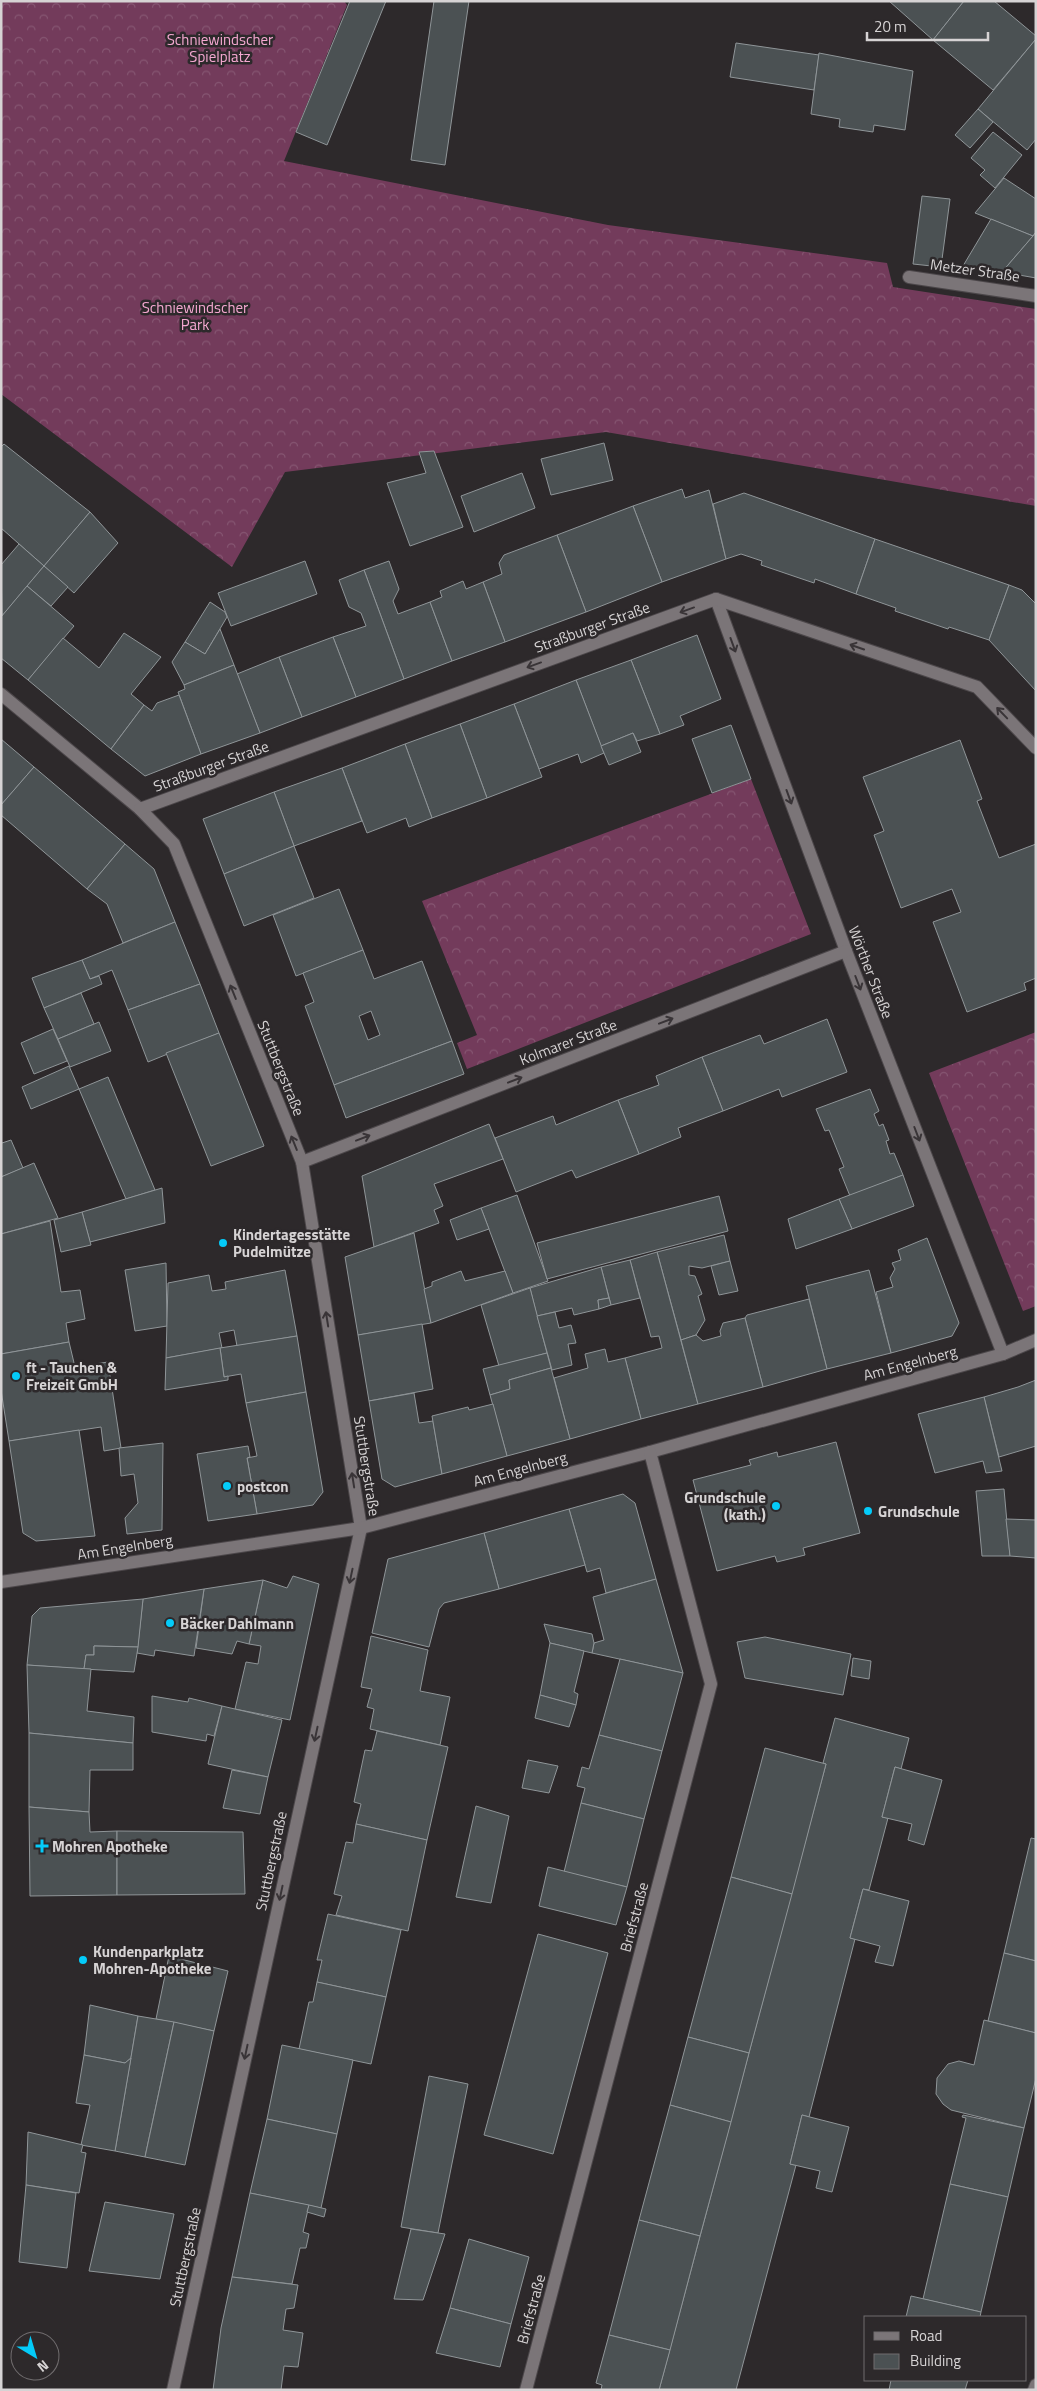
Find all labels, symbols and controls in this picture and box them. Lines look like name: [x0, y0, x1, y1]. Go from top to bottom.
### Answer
scale bar: [867, 10, 988, 42]
text: 20 m: [874, 15, 907, 38]
park label: Schniewindscher Spielplatz: [167, 28, 273, 68]
street label: Metzer Straße: [929, 252, 1021, 288]
park label: Schniewindscher Park: [142, 296, 248, 336]
street label: Straßburger Straße: [531, 595, 653, 659]
one-way arrow: [680, 606, 695, 615]
one-way arrow: [729, 637, 738, 652]
one-way arrow: [850, 642, 865, 651]
one-way arrow: [527, 661, 542, 670]
one-way arrow: [996, 707, 1008, 720]
street label: Straßburger Straße: [150, 734, 272, 798]
one-way arrow: [785, 789, 794, 805]
street label: Wörther Straße: [843, 922, 899, 1022]
one-way arrow: [854, 974, 863, 990]
one-way arrow: [228, 985, 237, 1000]
street label: Kolmarer Straße: [516, 1013, 620, 1071]
one-way arrow: [658, 1016, 674, 1025]
street label: Stuttbergstraße: [251, 1017, 311, 1119]
one-way arrow: [507, 1075, 522, 1084]
one-way arrow: [913, 1126, 922, 1141]
one-way arrow: [356, 1133, 371, 1142]
one-way arrow: [289, 1136, 298, 1151]
place label: Kindertagesstätte Pudelmütze: [233, 1223, 351, 1263]
marker: Kindertagesstätte Pudelmütze: [217, 1237, 229, 1249]
one-way arrow: [322, 1312, 332, 1328]
street label: Am Engelnberg: [861, 1339, 960, 1387]
place label: ft - Tauchen & Freizeit GmbH: [26, 1356, 118, 1396]
marker: ft - Tauchen & Freizeit GmbH: [10, 1370, 22, 1382]
street label: Stuttbergstraße: [348, 1414, 386, 1518]
street label: Am Engelnberg: [471, 1445, 570, 1493]
one-way arrow: [348, 1472, 358, 1488]
place label: postcon: [237, 1475, 289, 1498]
marker: postcon: [221, 1480, 233, 1492]
place label: Grundschule (kath.): [684, 1486, 766, 1526]
marker: Grundschule (kath.): [770, 1500, 782, 1512]
place label: Grundschule: [878, 1500, 960, 1523]
marker: Grundschule: [862, 1505, 874, 1517]
street label: Am Engelnberg: [76, 1528, 175, 1566]
one-way arrow: [345, 1567, 355, 1583]
place label: Bäcker Dahlmann: [180, 1612, 294, 1635]
marker: Bäcker Dahlmann: [164, 1617, 176, 1629]
one-way arrow: [311, 1726, 320, 1742]
street label: Stuttbergstraße: [249, 1809, 293, 1913]
place label: Mohren Apotheke: [52, 1835, 168, 1858]
marker: Mohren Apotheke: [36, 1840, 48, 1852]
street label: Briefstraße: [614, 1880, 654, 1954]
one-way arrow: [276, 1885, 285, 1901]
place label: Kundenparkplatz Mohren-Apotheke: [93, 1940, 212, 1980]
marker: Kundenparkplatz Mohren-Apotheke: [77, 1954, 89, 1966]
one-way arrow: [241, 2043, 251, 2059]
street label: Stuttbergstraße: [163, 2205, 207, 2309]
street label: Briefstraße: [511, 2272, 551, 2346]
legend: [864, 2316, 1027, 2381]
text: Road: [910, 2324, 942, 2347]
north arrow: [10, 2331, 60, 2381]
text: Building: [910, 2349, 961, 2372]
text: N: [33, 2355, 54, 2378]

